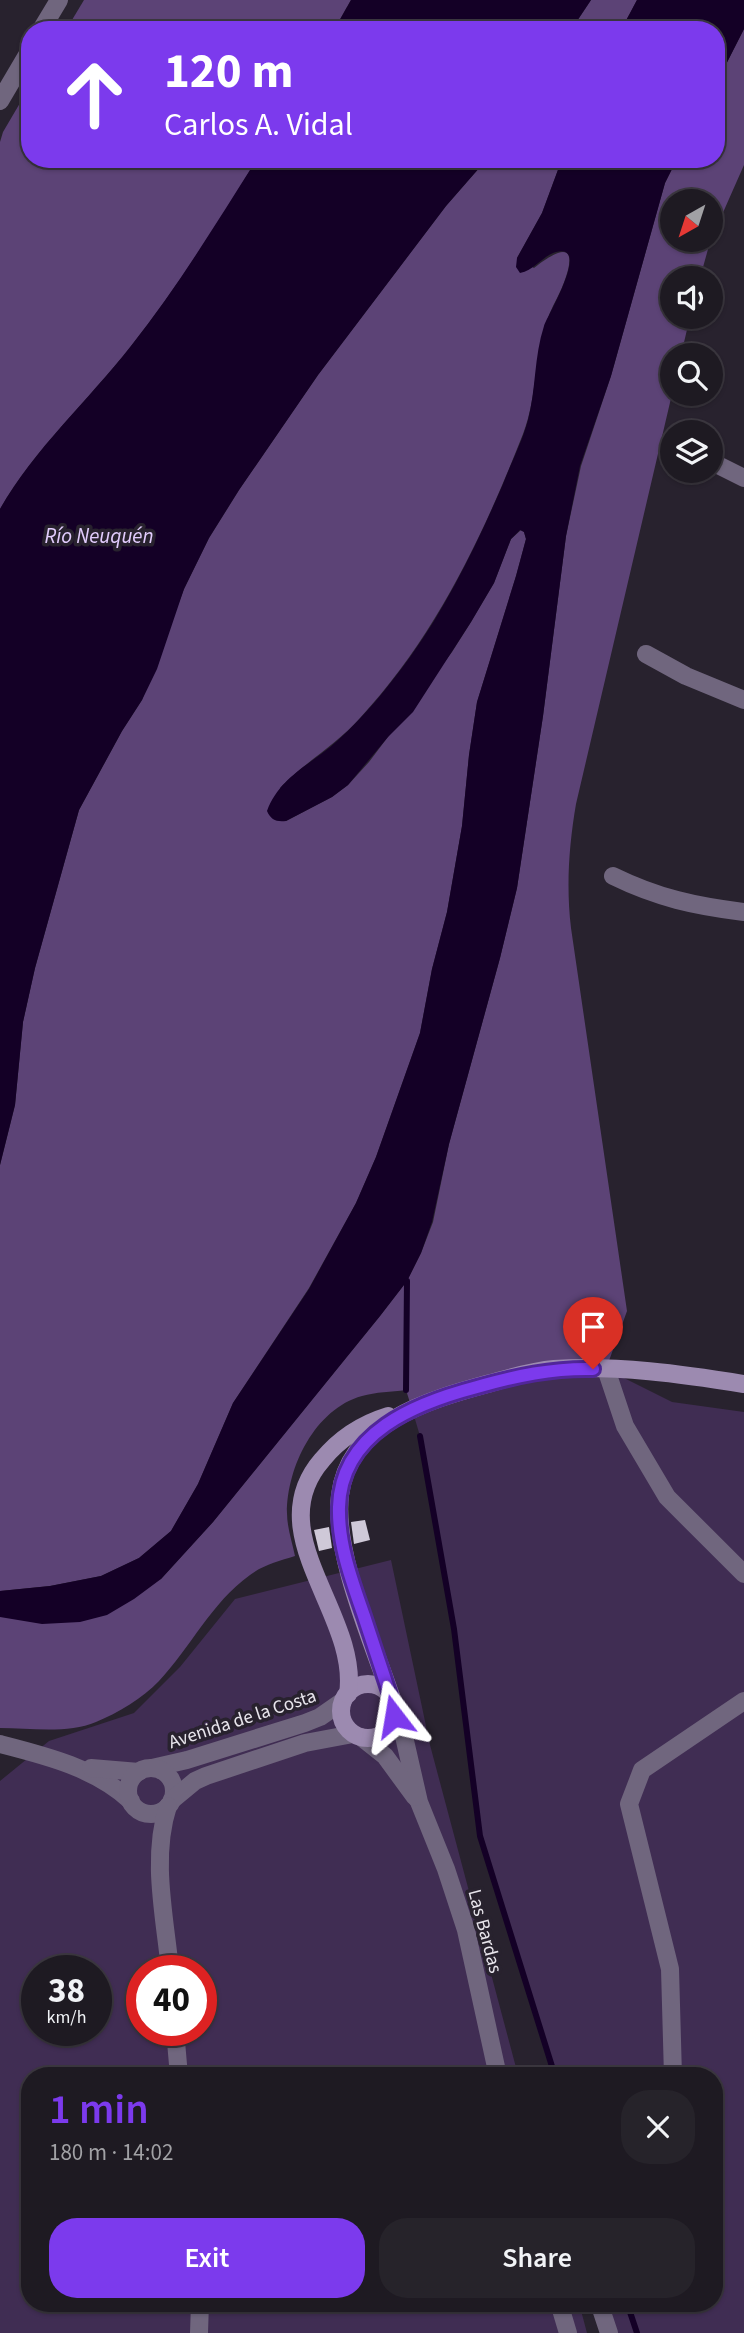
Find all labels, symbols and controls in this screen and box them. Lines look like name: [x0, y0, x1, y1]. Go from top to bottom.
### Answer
text: 120 m: [164, 37, 293, 107]
icon: ahead: [49, 49, 140, 140]
text: Carlos A. Vidal: [164, 102, 353, 148]
north arrow: [660, 189, 723, 252]
map controls: [660, 189, 723, 483]
button: sound: [660, 266, 723, 329]
button: search: [660, 343, 723, 406]
button: layers: [660, 420, 723, 483]
water label: Río Neuquén: [45, 521, 153, 551]
pin: [563, 1297, 623, 1369]
icon: arrive: [574, 1308, 612, 1346]
position arrow: [357, 1679, 431, 1753]
street label: Avenida de la Costa: [165, 1683, 320, 1756]
street label: Las Bardas: [460, 1886, 509, 1976]
speed limit sign: 40: [126, 1955, 217, 2046]
text: 38: [48, 1966, 85, 2016]
text: km/h: [47, 2005, 86, 2030]
text: 1 min: [49, 2080, 149, 2140]
button: close: [621, 2090, 695, 2164]
text: 180 m · 14:02: [49, 2136, 173, 2169]
button: Exit: [49, 2218, 365, 2298]
button: Share: [379, 2218, 695, 2298]

